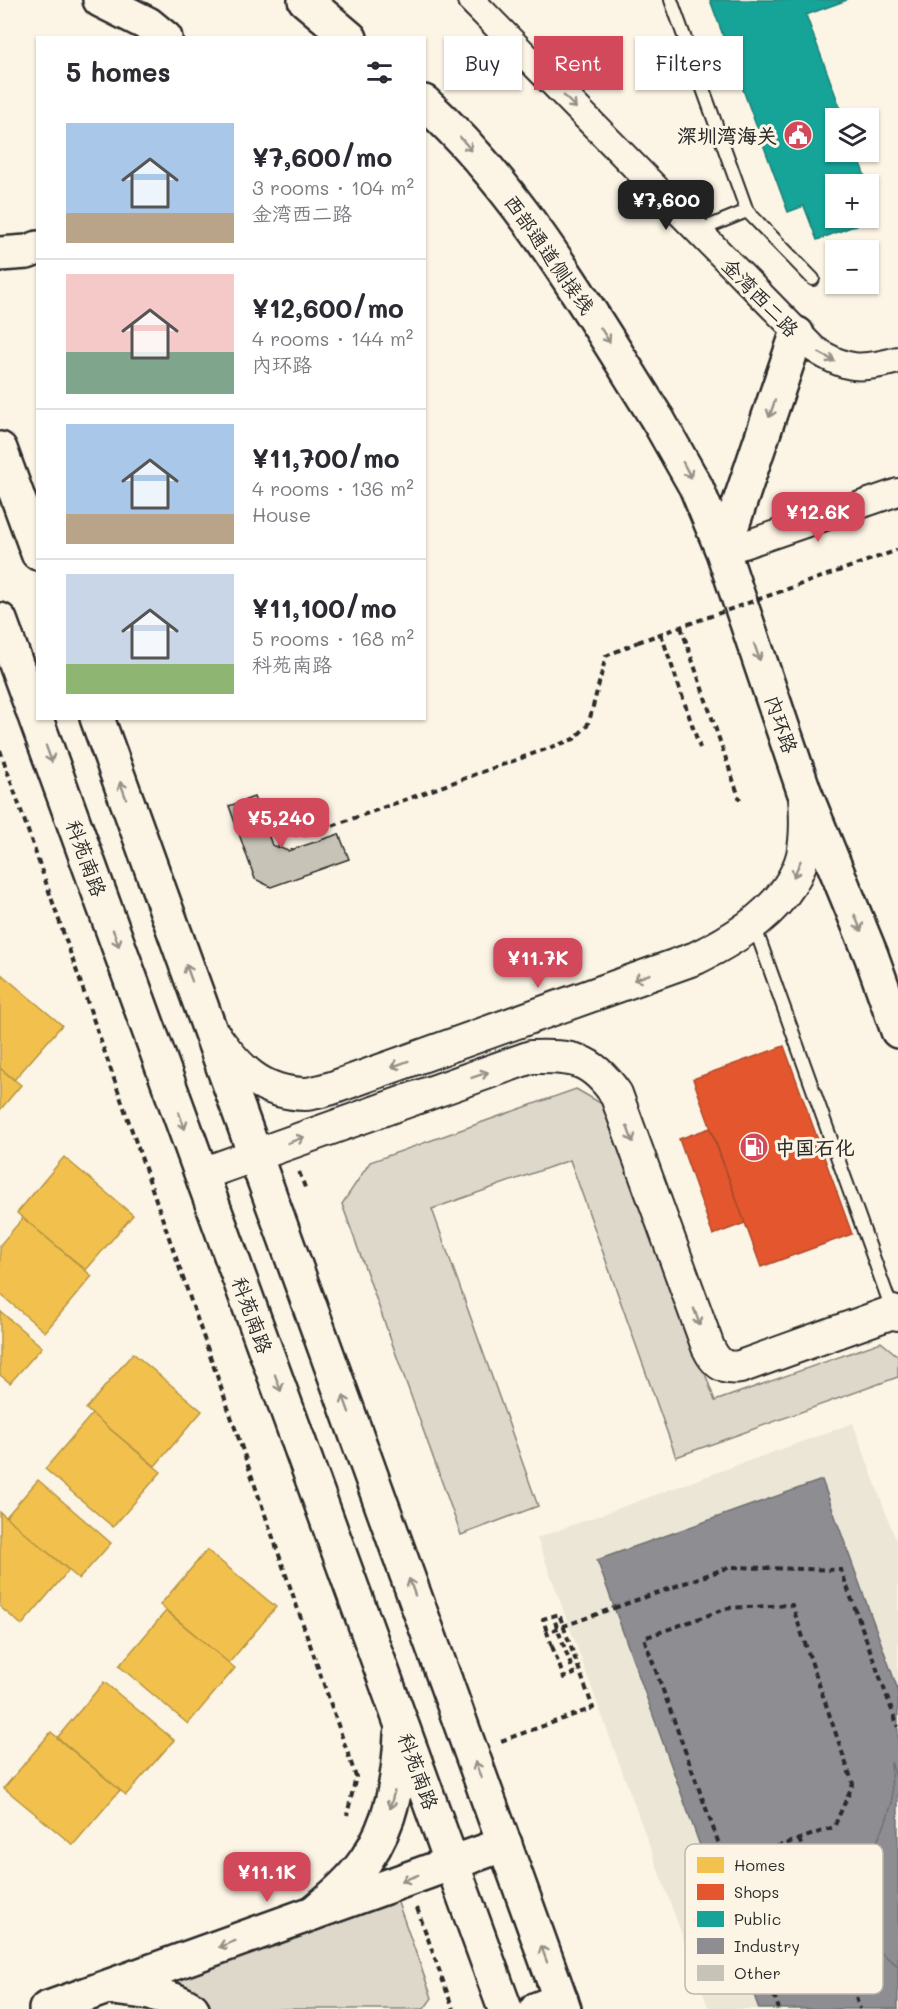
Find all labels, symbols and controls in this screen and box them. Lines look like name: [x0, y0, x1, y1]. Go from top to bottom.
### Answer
chip: Buy: [444, 36, 522, 90]
chip: Rent: [534, 36, 623, 90]
chip: Filters: [635, 36, 743, 90]
text: 5 homes: [66, 55, 171, 89]
icon: filters: [363, 56, 396, 89]
one-way arrow: [563, 94, 578, 109]
map controls: [825, 108, 879, 294]
button: layers: [825, 108, 879, 162]
public building icon: 深圳湾海关: [782, 119, 814, 151]
place label: 深圳湾海关: [677, 122, 777, 148]
one-way arrow: [459, 136, 472, 152]
text: ¥7,600/mo: [252, 140, 392, 174]
icon: home: [114, 147, 186, 219]
text: 3 rooms · 104 m²: [252, 174, 414, 200]
button: +: [825, 174, 879, 228]
pin: ¥7,600: [617, 180, 715, 231]
text: ¥7,600: [632, 186, 700, 212]
street label: 西部通道侧接线: [499, 189, 601, 319]
text: 金湾西二路: [252, 200, 352, 226]
button: −: [825, 240, 879, 294]
street label: 金湾西二路: [717, 252, 806, 343]
text: ¥12,600/mo: [252, 291, 404, 325]
icon: home: [114, 298, 186, 370]
text: 4 rooms · 144 m²: [252, 325, 413, 351]
one-way arrow: [599, 326, 611, 343]
text: 内环路: [252, 351, 312, 377]
one-way arrow: [818, 352, 836, 363]
one-way arrow: [765, 399, 776, 418]
text: ¥11,700/mo: [252, 441, 400, 475]
icon: home: [114, 448, 186, 520]
one-way arrow: [682, 461, 693, 479]
text: 4 rooms · 136 m²: [252, 475, 414, 501]
pin: ¥12.6K: [769, 492, 867, 543]
text: ¥12.6K: [786, 498, 850, 524]
text: House: [252, 501, 311, 527]
text: ¥11,100/mo: [252, 591, 397, 625]
icon: home: [114, 598, 186, 670]
text: 5 rooms · 168 m²: [252, 625, 414, 651]
one-way arrow: [753, 642, 764, 661]
text: 科苑南路: [252, 651, 332, 677]
street label: 内环路: [760, 691, 804, 758]
one-way arrow: [44, 744, 55, 763]
one-way arrow: [117, 781, 128, 800]
pin: ¥5,240: [232, 798, 330, 849]
text: ¥5,240: [247, 804, 315, 830]
street label: 科苑南路: [61, 816, 113, 901]
one-way arrow: [790, 859, 802, 877]
one-way arrow: [853, 913, 864, 932]
one-way arrow: [111, 928, 122, 946]
pin: ¥11.7K: [489, 938, 587, 989]
text: ¥11.7K: [507, 944, 569, 970]
one-way arrow: [183, 964, 194, 983]
one-way arrow: [634, 973, 652, 984]
one-way arrow: [391, 1060, 409, 1071]
one-way arrow: [470, 1068, 489, 1079]
one-way arrow: [178, 1111, 189, 1130]
one-way arrow: [625, 1124, 636, 1142]
fuel station icon: 中国石化: [738, 1131, 770, 1163]
one-way arrow: [287, 1133, 305, 1144]
place label: 中国石化: [775, 1134, 855, 1160]
street label: 科苑南路: [227, 1273, 279, 1358]
one-way arrow: [692, 1307, 703, 1326]
one-way arrow: [273, 1373, 284, 1392]
one-way arrow: [339, 1395, 350, 1414]
one-way arrow: [406, 1578, 417, 1597]
street label: 科苑南路: [393, 1729, 445, 1814]
one-way arrow: [472, 1761, 483, 1780]
one-way arrow: [386, 1790, 397, 1809]
legend: [685, 1844, 883, 1994]
pin: ¥11.1K: [218, 1852, 316, 1903]
text: Homes: [734, 1854, 785, 1875]
text: ¥11.1K: [238, 1858, 297, 1884]
one-way arrow: [401, 1873, 420, 1884]
text: Shops: [734, 1881, 779, 1902]
text: Public: [734, 1908, 781, 1929]
text: Industry: [734, 1935, 800, 1956]
one-way arrow: [218, 1940, 237, 1951]
one-way arrow: [538, 1945, 549, 1964]
text: Other: [734, 1962, 781, 1983]

